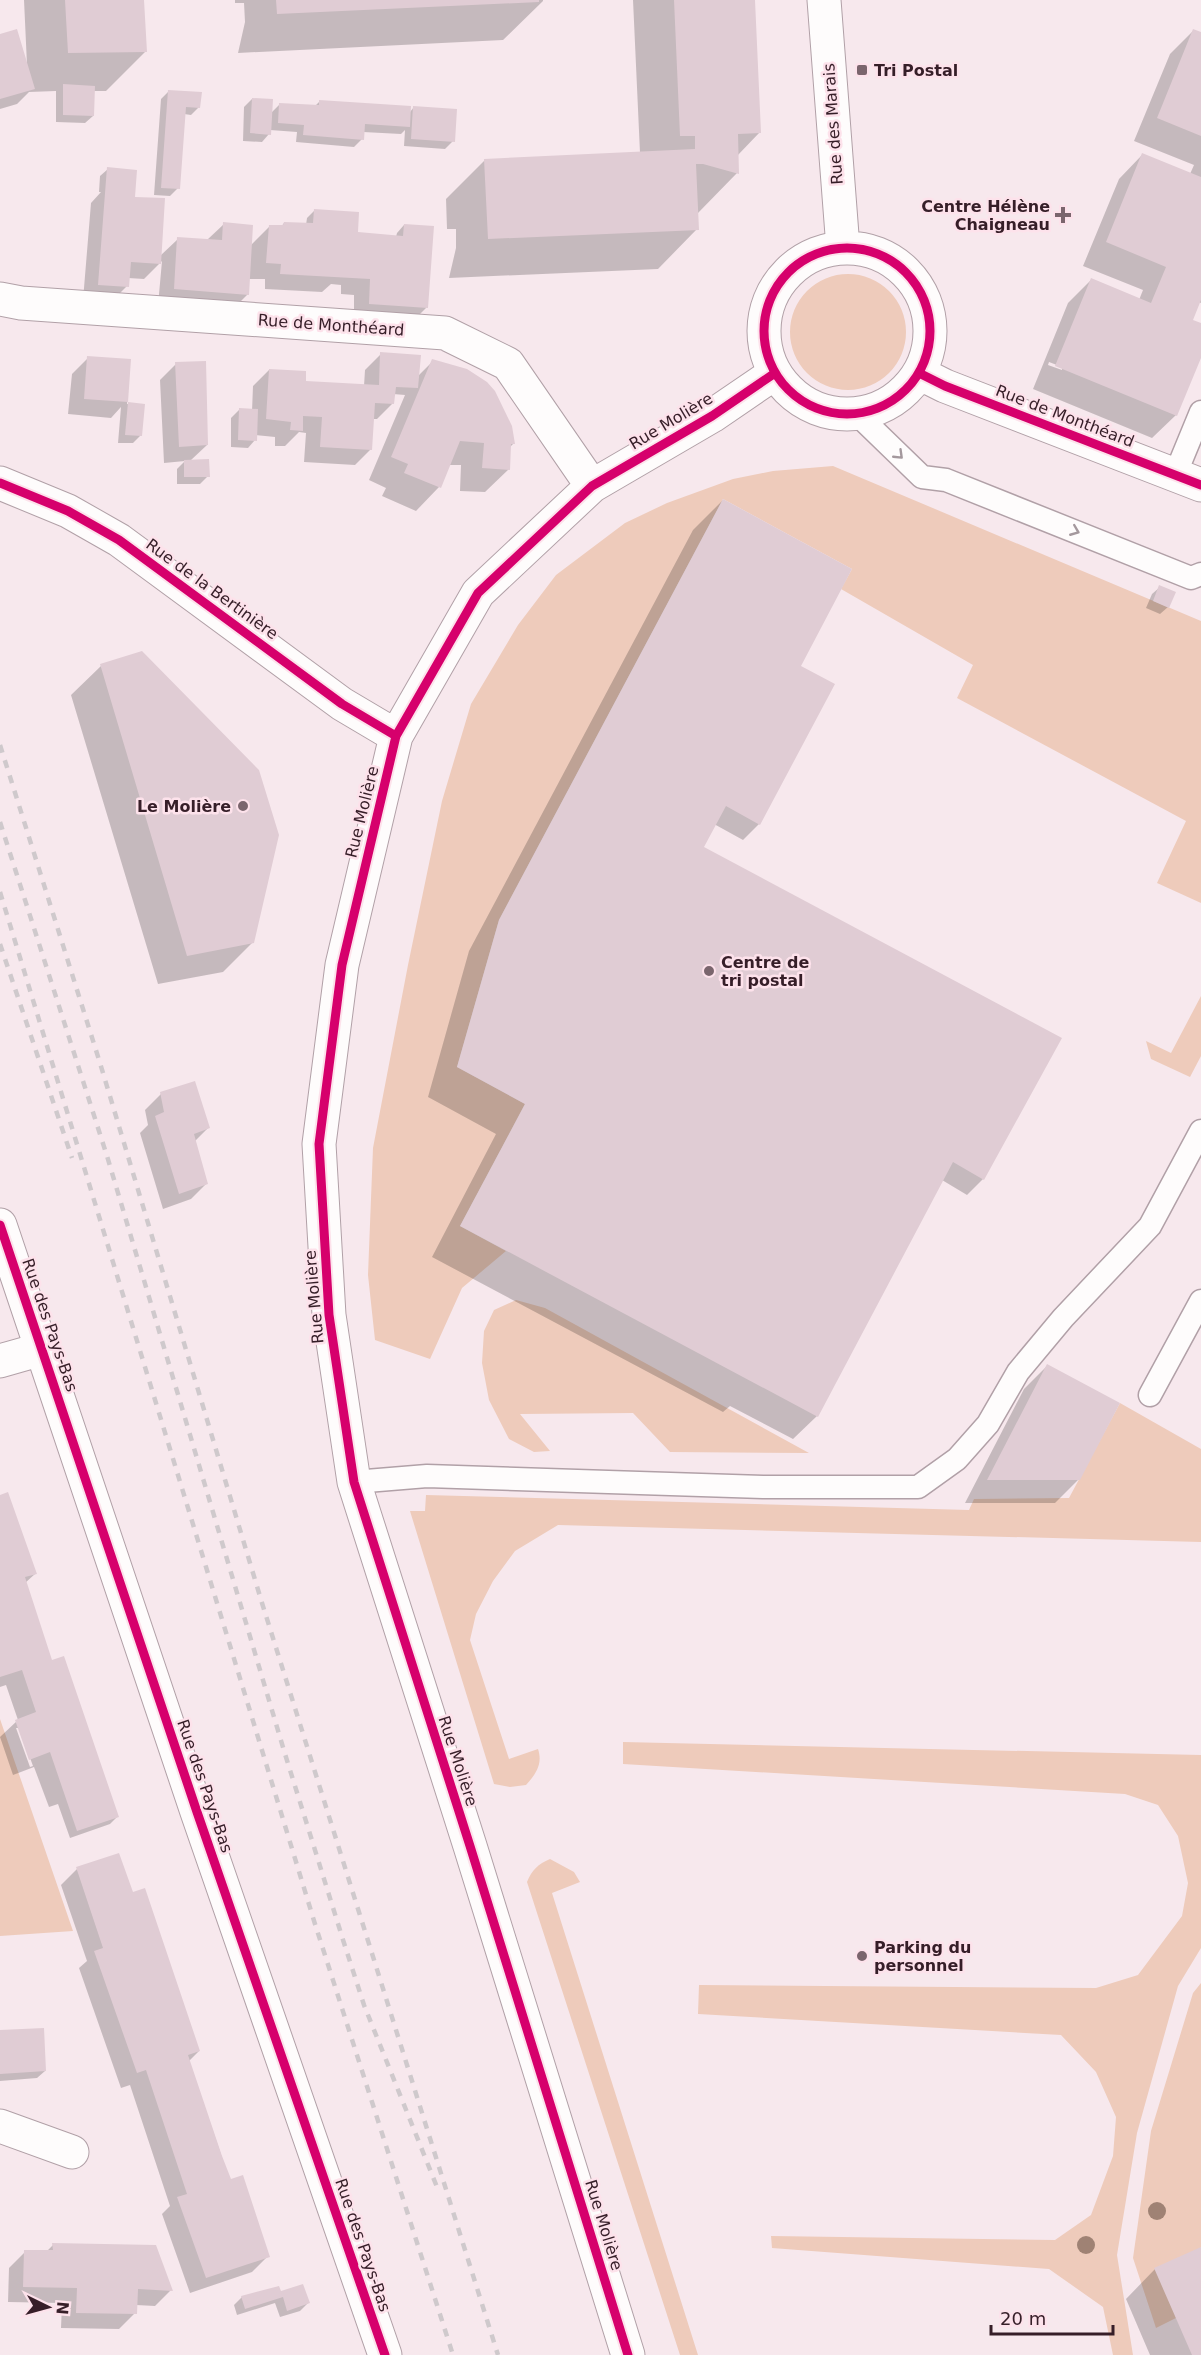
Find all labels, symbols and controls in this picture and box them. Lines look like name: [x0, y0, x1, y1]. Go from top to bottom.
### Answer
place label: Tri Postal: [874, 61, 958, 80]
street label: Rue des Marais: [819, 63, 847, 185]
marker: Tri Postal: [855, 63, 869, 77]
place label: Centre Hélène Chaigneau: [921, 197, 1050, 234]
marker: Centre Hélène Chaigneau: [1054, 206, 1072, 224]
street label: Rue de Monthéard: [257, 310, 405, 340]
street label: Rue de Monthéard: [993, 381, 1137, 451]
street label: Rue Molière: [626, 389, 716, 453]
one-way arrow: [892, 447, 903, 458]
one-way arrow: [1069, 524, 1080, 536]
street label: Rue de la Bertinière: [142, 535, 282, 643]
street label: Rue Molière: [341, 764, 383, 860]
place label: Le Molière: [137, 797, 231, 816]
marker: Le Molière: [236, 799, 250, 813]
place label: Centre de tri postal: [721, 953, 809, 990]
marker: Centre de tri postal: [702, 964, 716, 978]
street label: Rue Molière: [300, 1249, 328, 1345]
street label: Rue des Pays-Bas: [18, 1256, 82, 1394]
street label: Rue Molière: [434, 1713, 482, 1809]
street label: Rue des Pays-Bas: [173, 1717, 237, 1855]
place label: Parking du personnel: [874, 1938, 971, 1975]
marker: Parking du personnel: [855, 1949, 869, 1963]
street label: Rue des Pays-Bas: [331, 2176, 395, 2314]
street label: Rue Molière: [581, 2177, 627, 2273]
north arrow: [18, 2277, 78, 2337]
scale bar: [991, 2298, 1112, 2336]
text: N: [52, 2301, 72, 2316]
text: 20 m: [1000, 2308, 1046, 2329]

